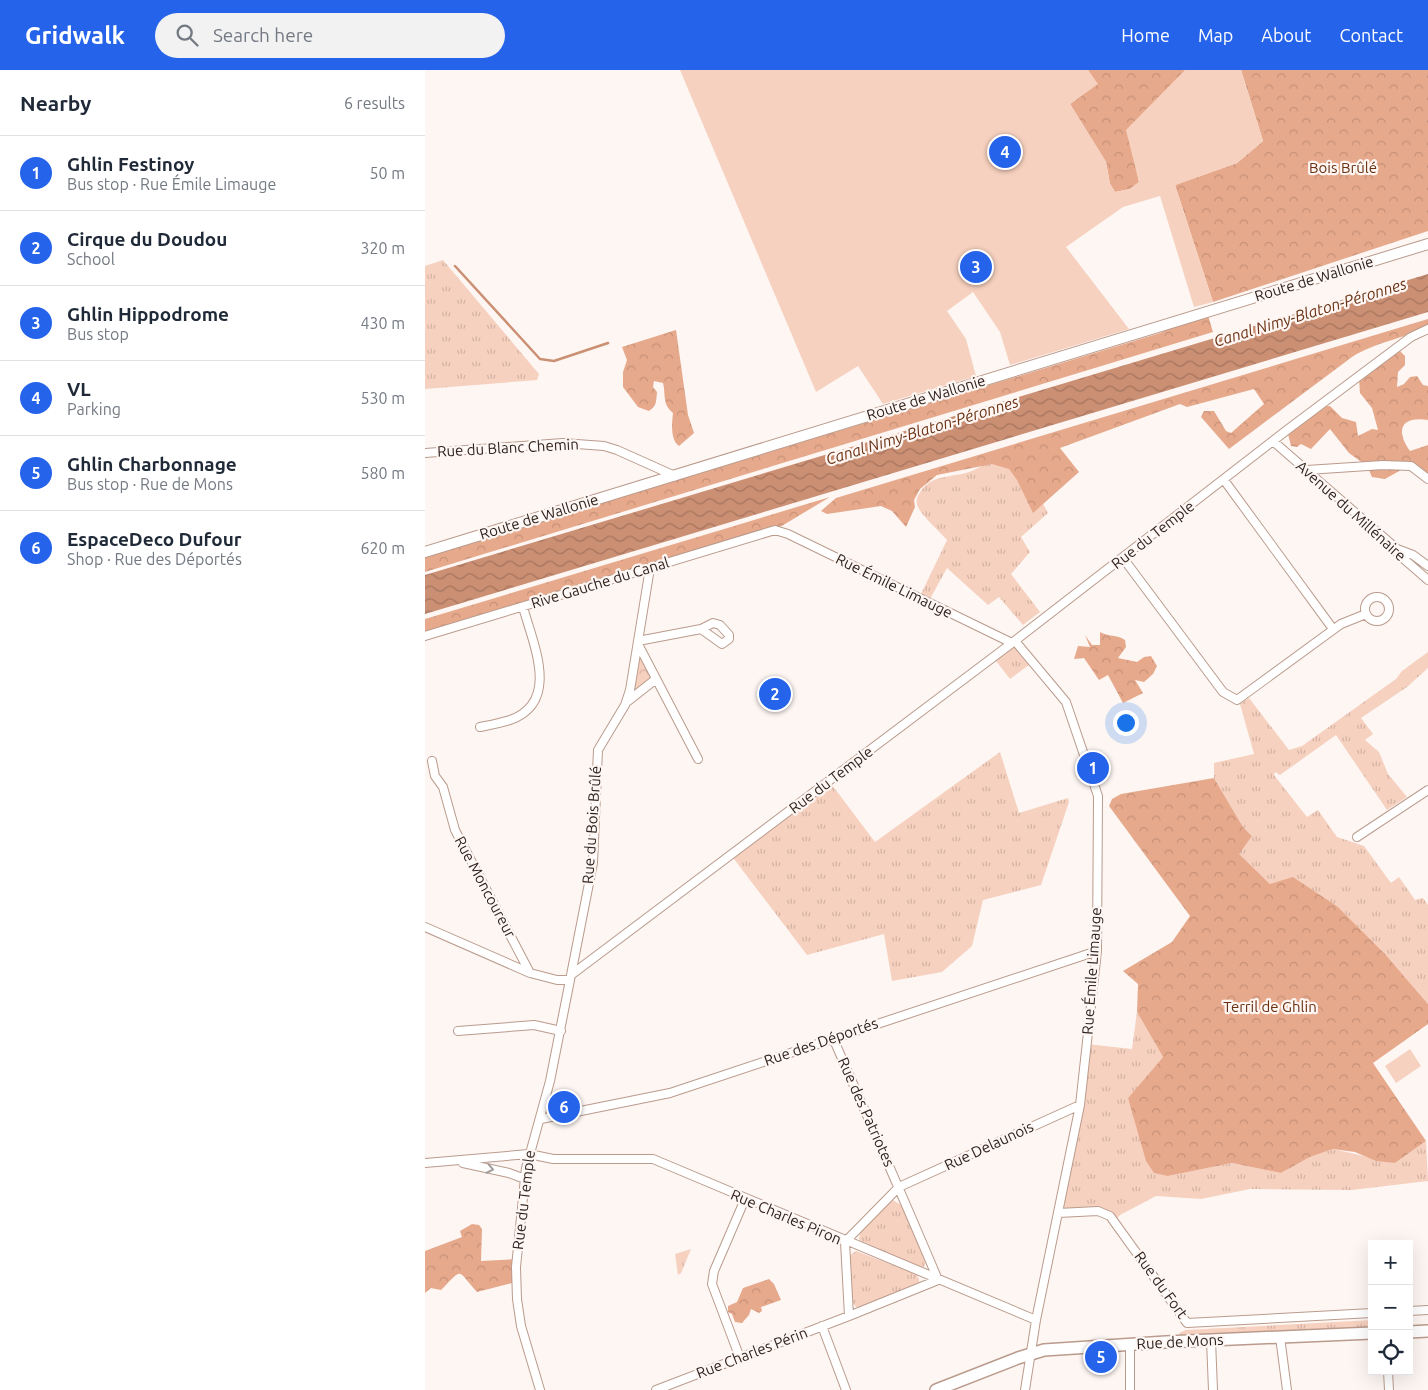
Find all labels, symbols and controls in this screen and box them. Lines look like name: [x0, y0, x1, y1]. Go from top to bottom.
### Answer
search box: [155, 13, 505, 58]
icon: search: [173, 21, 201, 49]
text: Gridwalk: [25, 22, 125, 49]
text: Search here: [213, 24, 313, 46]
text: Home: [1121, 25, 1170, 45]
text: Map: [1198, 25, 1233, 45]
text: About: [1261, 25, 1311, 45]
text: Contact: [1339, 25, 1403, 45]
text: Nearby: [20, 91, 91, 115]
text: 6 results: [344, 94, 405, 112]
pin: 4: [989, 133, 1021, 171]
text: Ghlin Festinoy: [67, 153, 194, 175]
park label: Bois Brûlé: [1309, 159, 1377, 176]
text: 1: [31, 164, 41, 182]
text: 50 m: [369, 164, 405, 182]
text: Bus stop · Rue Émile Limauge: [67, 175, 276, 193]
text: Cirque du Doudou: [67, 228, 227, 250]
text: 2: [31, 239, 41, 257]
text: 320 m: [360, 239, 405, 257]
pin: 3: [960, 248, 992, 286]
text: School: [67, 250, 115, 268]
street label: Route de Wallonie: [1252, 252, 1375, 305]
water label: Canal Nimy-Blaton-Péronnes: [1211, 274, 1409, 350]
text: Ghlin Hippodrome: [67, 303, 229, 325]
text: 3: [31, 314, 41, 332]
text: 430 m: [360, 314, 405, 332]
text: Bus stop: [67, 325, 129, 343]
street label: Route de Wallonie: [864, 371, 987, 424]
text: VL: [67, 378, 91, 400]
text: 4: [31, 389, 41, 407]
text: 530 m: [360, 389, 405, 407]
water label: Canal Nimy-Blaton-Péronnes: [823, 392, 1021, 468]
text: Parking: [67, 400, 121, 418]
street label: Rue du Blanc Chemin: [437, 435, 579, 460]
text: Ghlin Charbonnage: [67, 453, 237, 475]
street label: Avenue du Millénaire: [1293, 457, 1410, 564]
text: 5: [31, 464, 41, 482]
text: 580 m: [360, 464, 405, 482]
text: Bus stop · Rue de Mons: [67, 475, 233, 493]
street label: Route de Wallonie: [477, 490, 600, 543]
street label: Rue du Temple: [1108, 497, 1197, 572]
text: EspaceDeco Dufour: [67, 528, 242, 550]
text: 6: [31, 539, 41, 557]
text: 620 m: [360, 539, 405, 557]
text: Shop · Rue des Déportés: [67, 550, 242, 568]
street label: Rue Émile Limauge: [833, 550, 955, 621]
street label: Rive Gauche du Canal: [529, 553, 671, 612]
pin: 2: [759, 675, 791, 713]
your location: [1113, 710, 1139, 736]
street label: Rue du Temple: [786, 743, 876, 817]
pin: 1: [1077, 749, 1109, 787]
street label: Rue du Bois Brûlé: [579, 765, 604, 885]
street label: Rue Moncoureur: [452, 833, 519, 941]
street label: Rue Émile Limauge: [1079, 907, 1104, 1035]
park label: Terril de Ghlin: [1223, 998, 1317, 1015]
street label: Rue des Déportés: [762, 1014, 880, 1069]
street label: Rue des Patriotes: [835, 1055, 898, 1169]
pin: 6: [548, 1088, 580, 1126]
street label: Rue Delaunois: [942, 1118, 1036, 1174]
street label: Rue du Temple: [509, 1149, 538, 1251]
one-way arrow: [486, 1163, 494, 1173]
street label: Rue Charles Piron: [728, 1186, 844, 1248]
map controls: [1368, 1240, 1413, 1375]
button: +: [1368, 1240, 1413, 1285]
street label: Rue du Fort: [1131, 1248, 1191, 1322]
button: −: [1368, 1285, 1413, 1330]
street label: Rue Charles Périn: [694, 1323, 810, 1382]
button: locate: [1368, 1330, 1413, 1375]
street label: Rue de Mons: [1136, 1331, 1224, 1352]
pin: 5: [1085, 1338, 1117, 1376]

